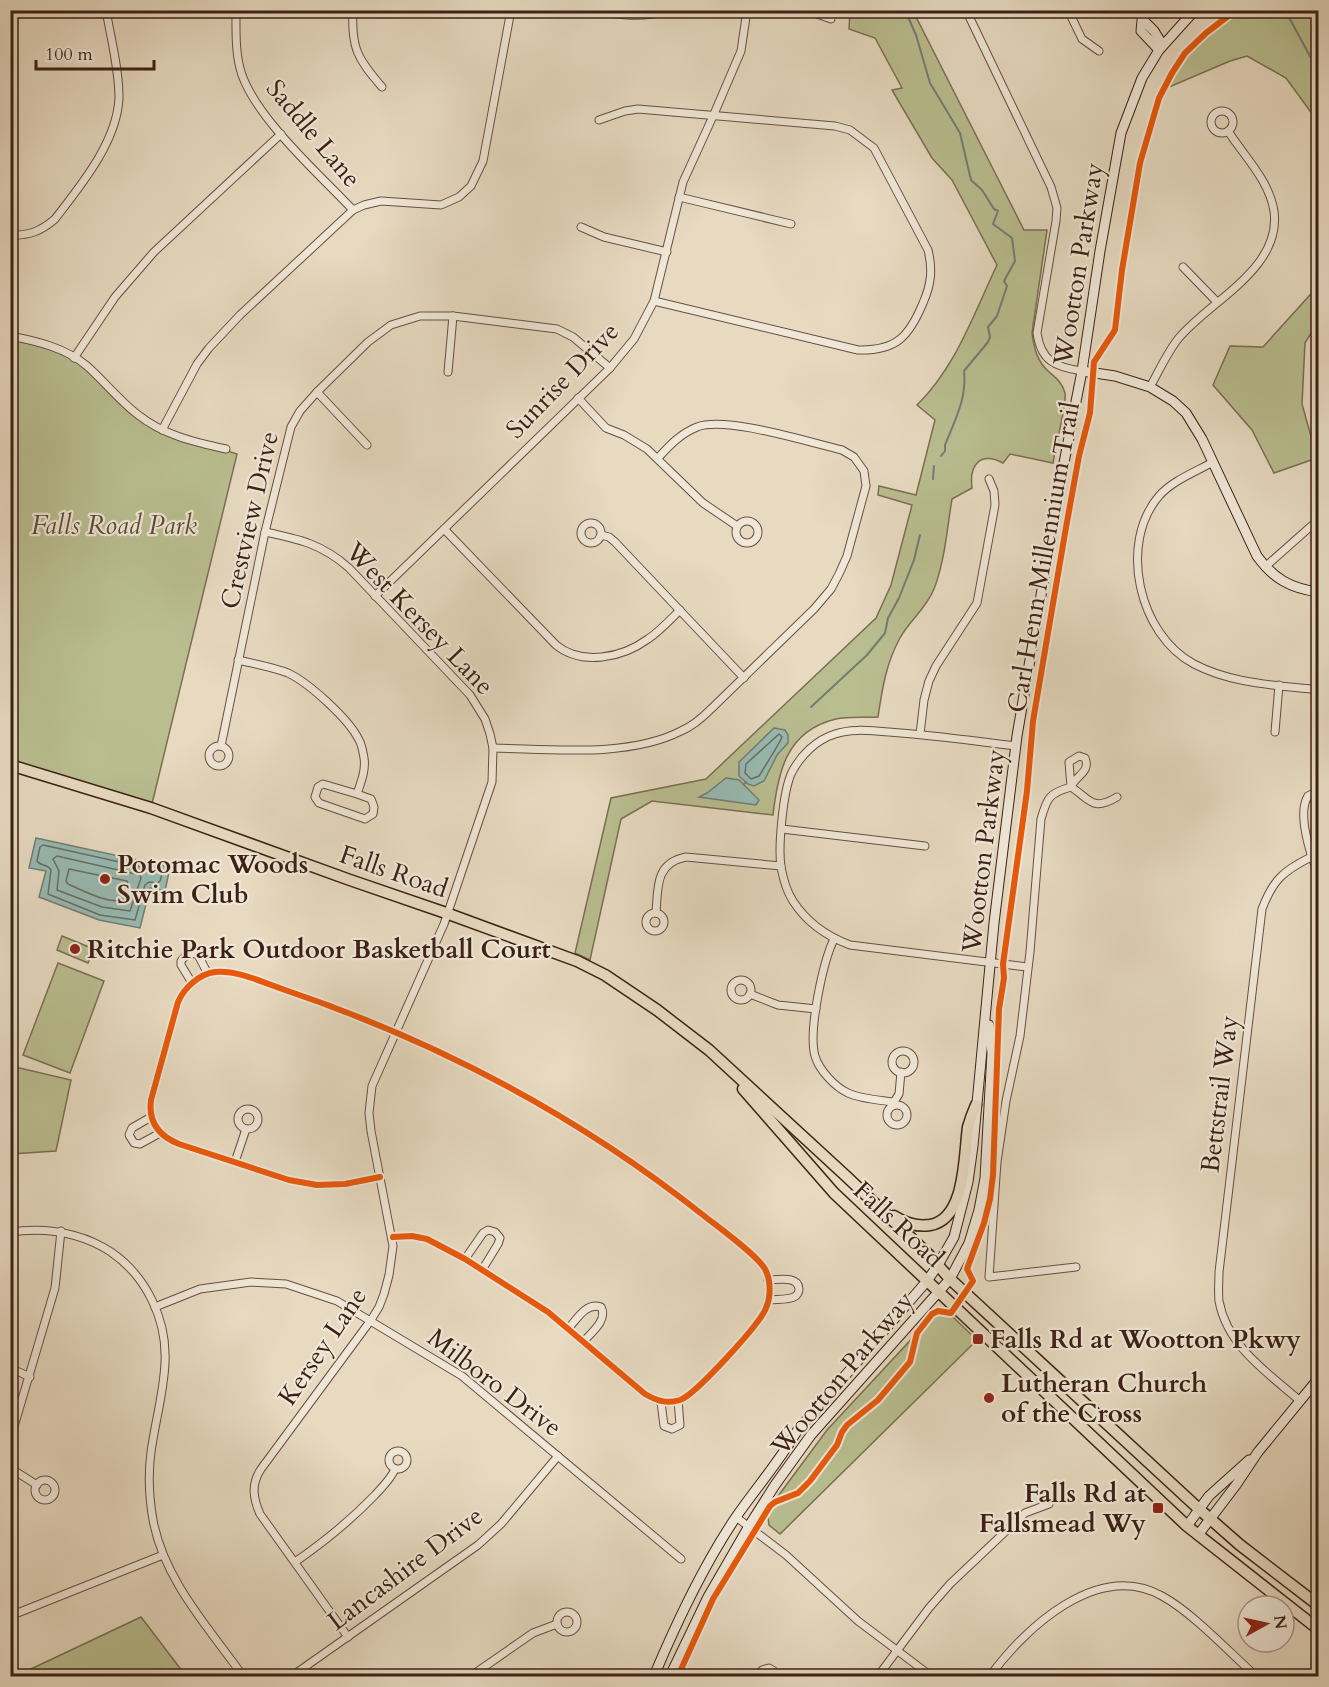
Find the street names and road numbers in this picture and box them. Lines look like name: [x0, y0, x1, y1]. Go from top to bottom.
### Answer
street label: Saddle Lane: [258, 72, 369, 195]
street label: Wootton Parkway: [1045, 160, 1112, 369]
street label: Sunrise Drive: [498, 315, 627, 446]
street label: Carl Henn Millennium Trail: [999, 399, 1088, 715]
street label: Crestview Drive: [212, 428, 287, 612]
street label: West Kersey Lane: [337, 534, 502, 702]
street label: Wootton Parkway: [954, 747, 1013, 956]
street label: Falls Road: [335, 837, 453, 906]
street label: Bettstrail Way: [1192, 1013, 1247, 1175]
street label: Falls Road: [846, 1173, 952, 1275]
street label: Kersey Lane: [270, 1280, 375, 1412]
street label: Wootton Parkway: [762, 1283, 922, 1464]
street label: Milboro Drive: [420, 1320, 569, 1444]
street label: Lancashire Drive: [320, 1498, 490, 1638]

